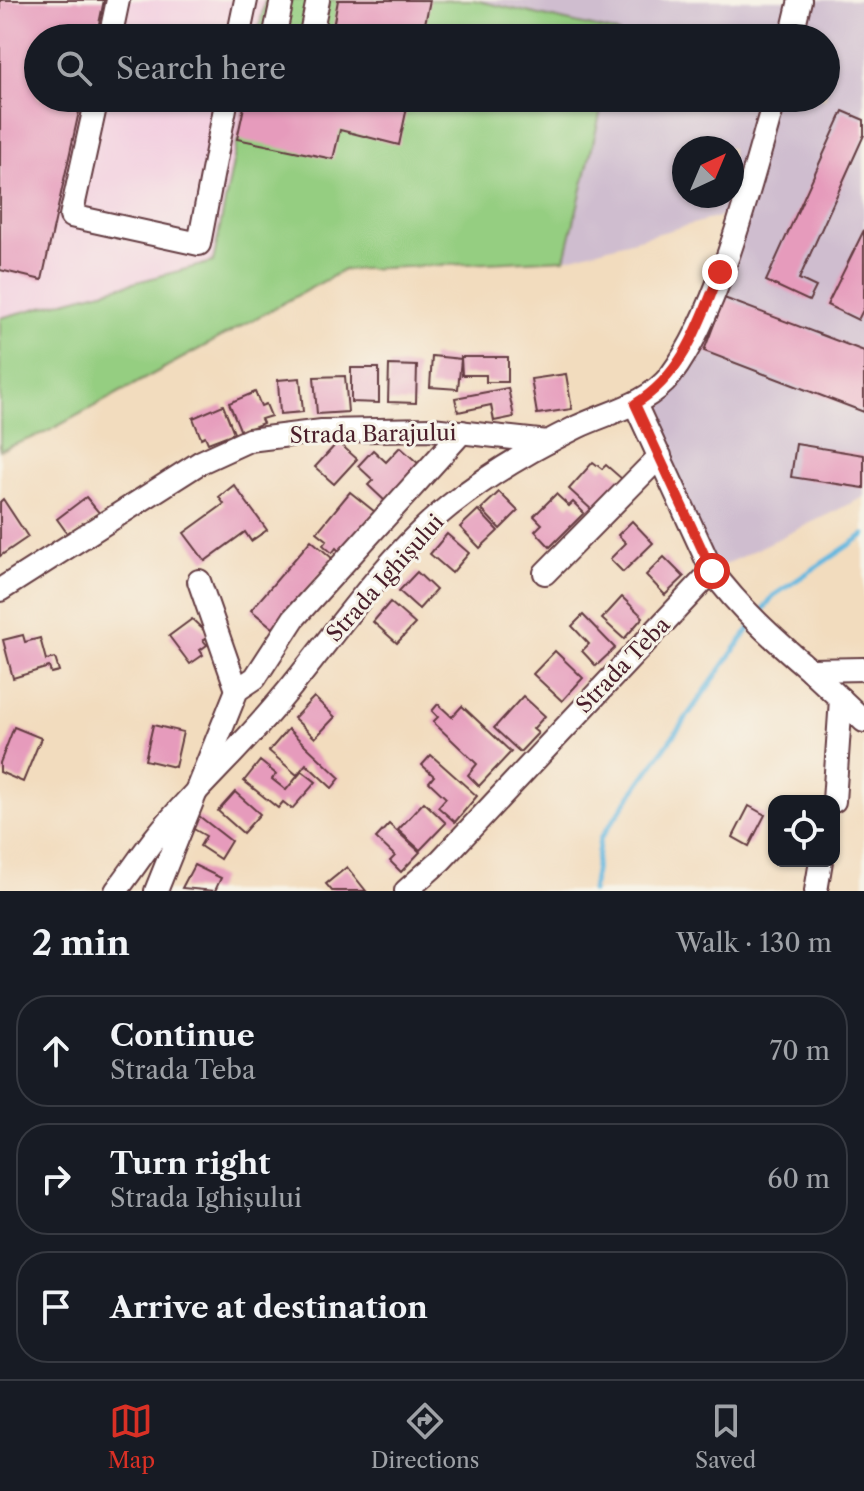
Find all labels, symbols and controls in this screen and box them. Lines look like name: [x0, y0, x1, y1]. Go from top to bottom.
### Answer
search box: [24, 24, 840, 112]
icon: search: [52, 46, 96, 90]
text: Search here: [116, 50, 286, 87]
north arrow: [672, 136, 744, 208]
route end: [702, 254, 738, 290]
street label: Strada Barajului: [289, 419, 457, 449]
street label: Strada Ighișului: [321, 508, 450, 647]
route start: [694, 553, 730, 589]
street label: Strada Teba: [570, 611, 676, 719]
map controls: [768, 795, 840, 867]
button: locate: [768, 795, 840, 867]
text: 2 min: [32, 922, 130, 964]
text: Walk · 130 m: [676, 927, 832, 959]
text: Continue: [110, 1017, 255, 1054]
icon: ahead: [34, 1029, 78, 1073]
text: 70 m: [770, 1035, 830, 1067]
text: Strada Teba: [110, 1054, 256, 1086]
text: Turn right: [110, 1145, 270, 1182]
icon: right: [34, 1157, 78, 1201]
text: 60 m: [767, 1163, 830, 1195]
text: Strada Ighișului: [110, 1182, 302, 1214]
icon: arrive: [34, 1285, 78, 1329]
text: Arrive at destination: [110, 1289, 428, 1326]
tab: Map: [108, 1399, 155, 1474]
tab: Directions: [371, 1399, 479, 1474]
tab: Saved: [695, 1399, 756, 1474]

